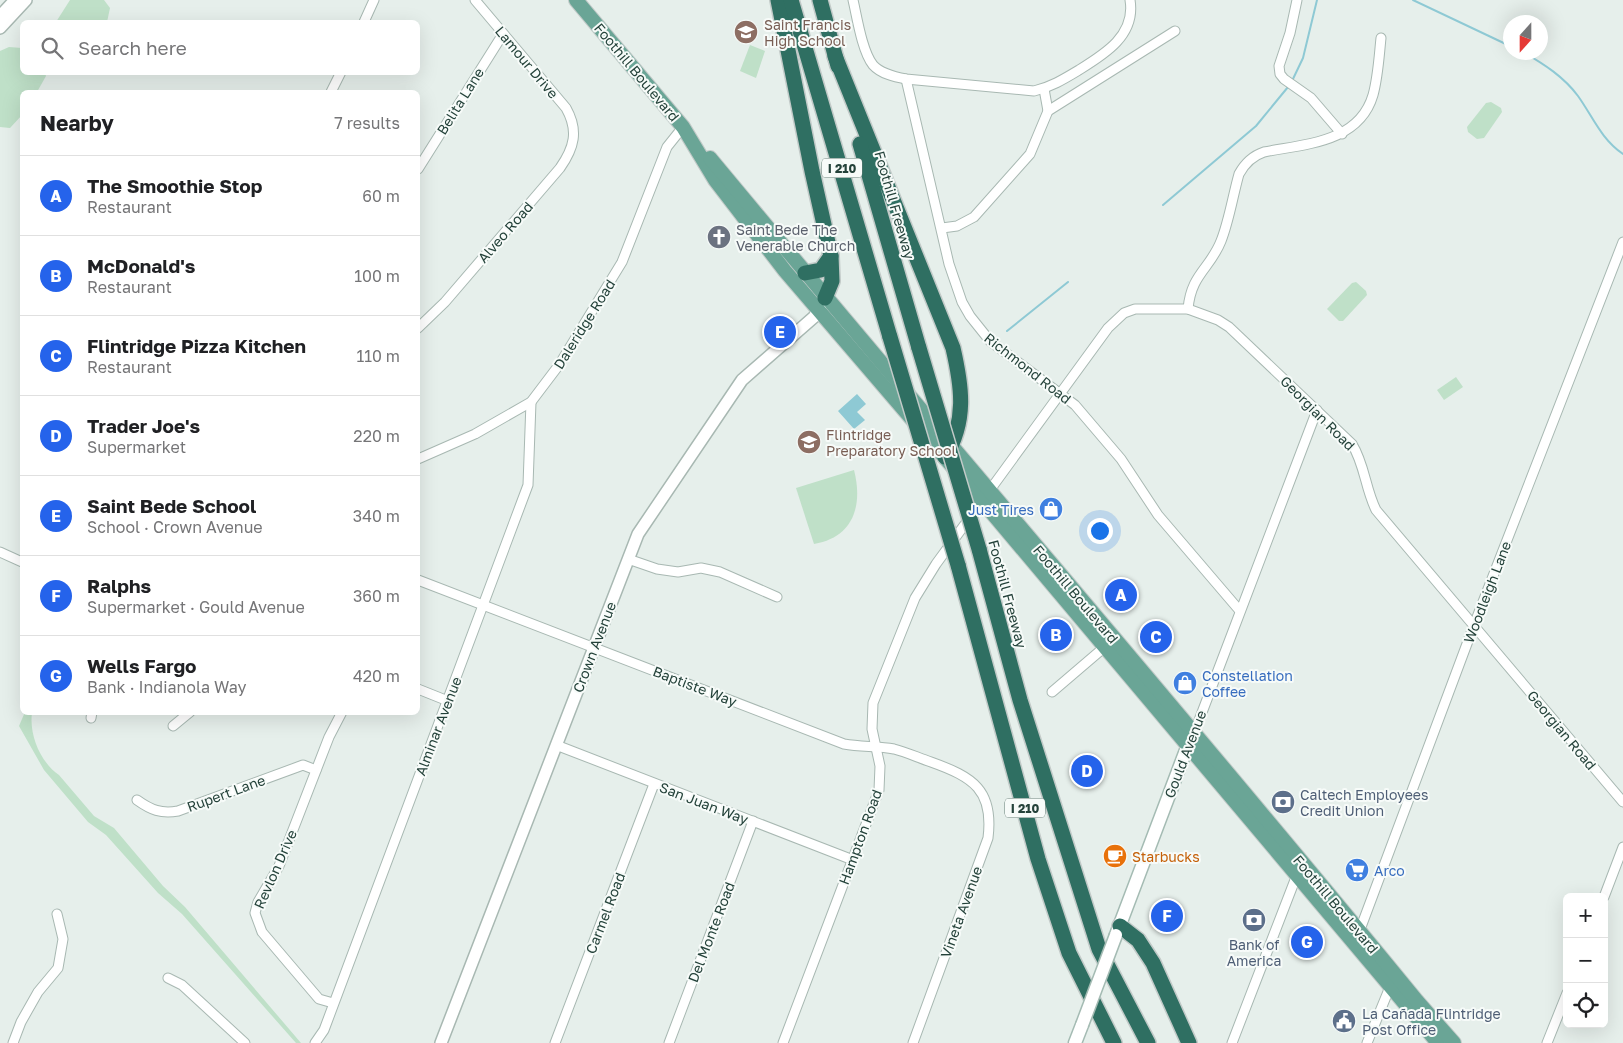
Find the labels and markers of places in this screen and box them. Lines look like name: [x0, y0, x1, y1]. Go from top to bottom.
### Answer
place label: Saint Francis High School: [764, 16, 851, 49]
school or university icon: Saint Francis High School: [733, 19, 759, 45]
place label: Saint Bede The Venerable Church: [736, 221, 855, 254]
church icon: Saint Bede The Venerable Church: [706, 224, 732, 250]
pin: E: [764, 313, 796, 351]
place label: Flintridge Preparatory School: [826, 426, 956, 459]
school or university icon: Flintridge Preparatory School: [796, 429, 822, 455]
shop icon: Just Tires: [1038, 496, 1064, 522]
place label: Just Tires: [968, 501, 1034, 518]
pin: A: [1105, 576, 1137, 614]
pin: B: [1040, 616, 1072, 654]
pin: C: [1140, 618, 1172, 656]
place label: Constellation Coffee: [1202, 667, 1293, 700]
shop icon: Constellation Coffee: [1172, 670, 1198, 696]
pin: D: [1071, 752, 1103, 790]
place label: Caltech Employees Credit Union: [1300, 786, 1428, 819]
bank icon: Caltech Employees Credit Union: [1270, 789, 1296, 815]
cafe icon: Starbucks: [1102, 843, 1128, 869]
place label: Starbucks: [1132, 848, 1200, 865]
supermarket icon: Arco: [1344, 857, 1370, 883]
place label: Arco: [1374, 862, 1405, 879]
pin: F: [1151, 897, 1183, 935]
bank icon: Bank of America: [1241, 907, 1267, 933]
pin: G: [1291, 923, 1323, 961]
place label: Bank of America: [1227, 936, 1281, 969]
place label: La Cañada Flintridge Post Office: [1362, 1005, 1501, 1038]
public building icon: La Cañada Flintridge Post Office: [1331, 1008, 1357, 1034]

